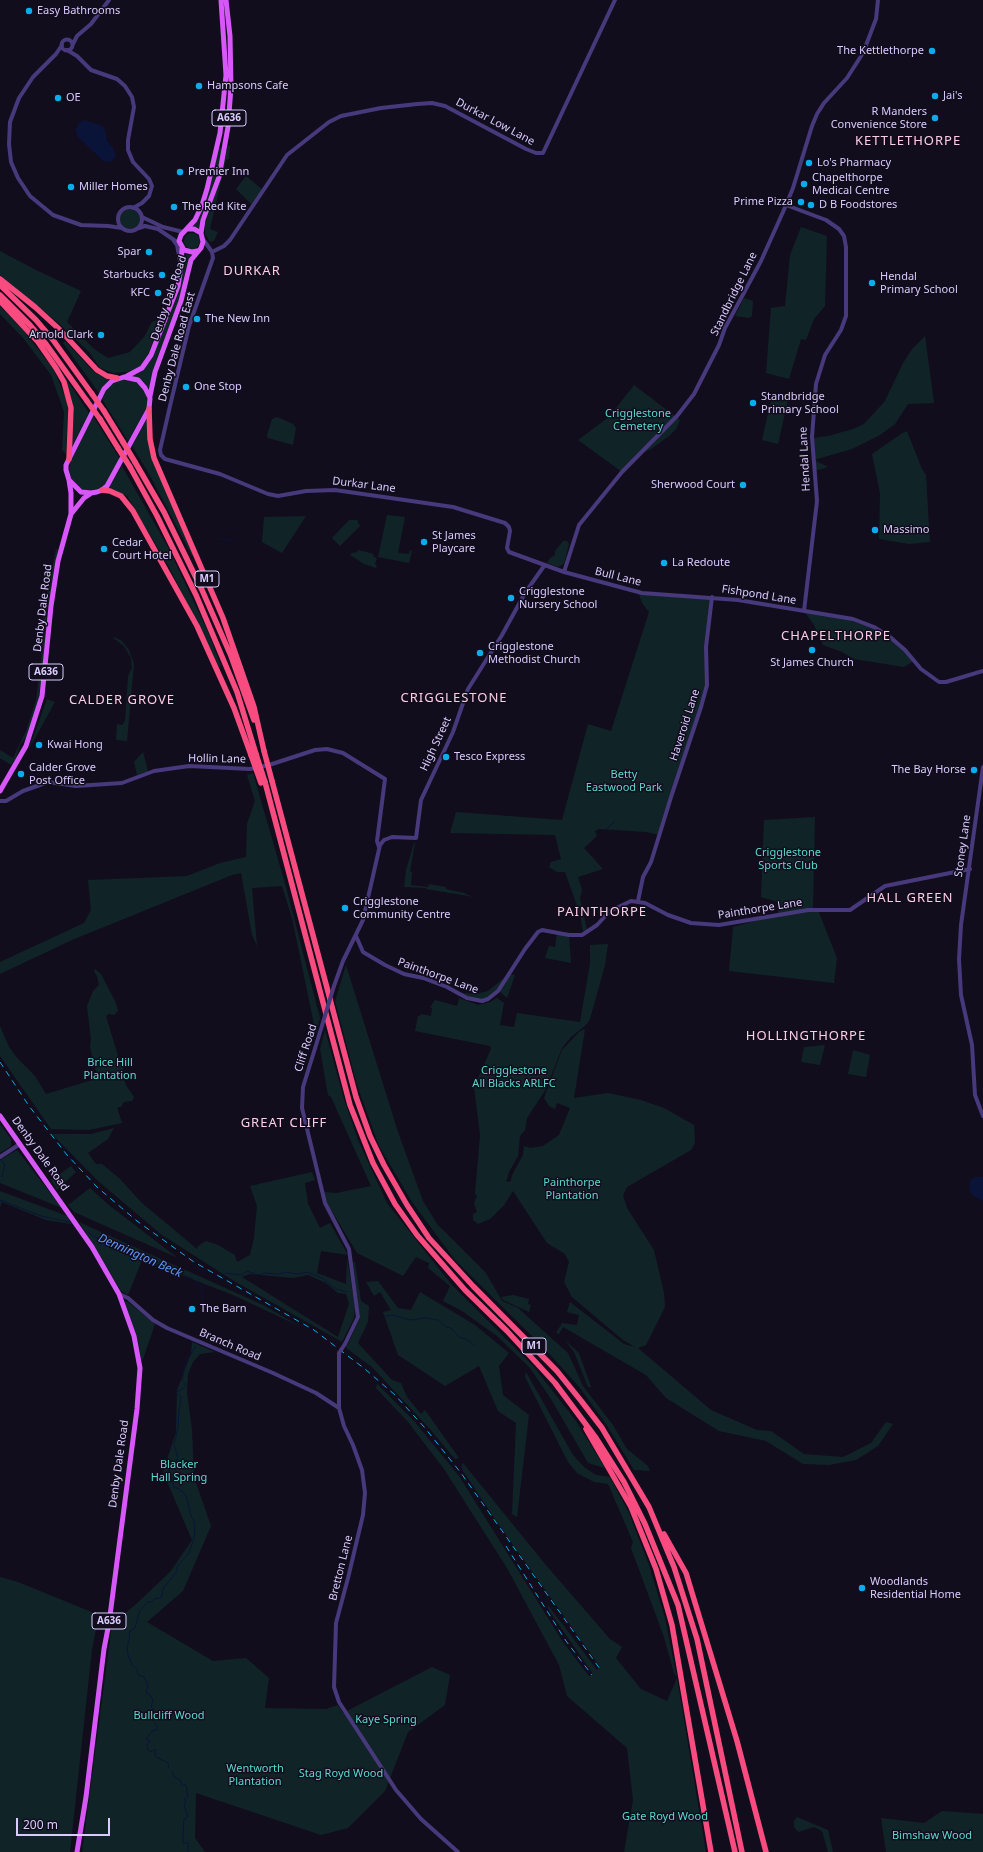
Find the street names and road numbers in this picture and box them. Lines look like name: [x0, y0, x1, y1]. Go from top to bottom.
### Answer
street label: Durkar Low Lane: [453, 96, 537, 148]
road number: A636: [212, 110, 246, 126]
street label: Standbridge Lane: [708, 250, 760, 338]
street label: Denby Dale Road: [148, 254, 190, 342]
street label: Denby Dale Road East: [156, 291, 198, 403]
street label: Hendal Lane: [797, 426, 813, 492]
street label: Durkar Lane: [332, 475, 396, 495]
street label: Denby Dale Road: [31, 563, 55, 653]
street label: Bull Lane: [593, 565, 643, 589]
road number: M1: [195, 571, 219, 587]
street label: Fishpond Lane: [721, 583, 797, 607]
road number: A636: [29, 664, 63, 680]
street label: Haveroid Lane: [667, 688, 703, 762]
street label: High Street: [418, 715, 454, 773]
street label: Hollin Lane: [188, 752, 246, 766]
street label: Stoney Lane: [952, 814, 974, 878]
street label: Painthorpe Lane: [717, 896, 803, 922]
street label: Painthorpe Lane: [396, 955, 480, 997]
street label: Cliff Road: [292, 1022, 320, 1074]
street label: Denby Dale Road: [9, 1114, 71, 1194]
street label: Branch Road: [197, 1326, 263, 1364]
road number: M1: [522, 1338, 546, 1354]
street label: Denby Dale Road: [106, 1419, 132, 1509]
street label: Bretton Lane: [327, 1534, 355, 1602]
road number: A636: [92, 1613, 126, 1629]

